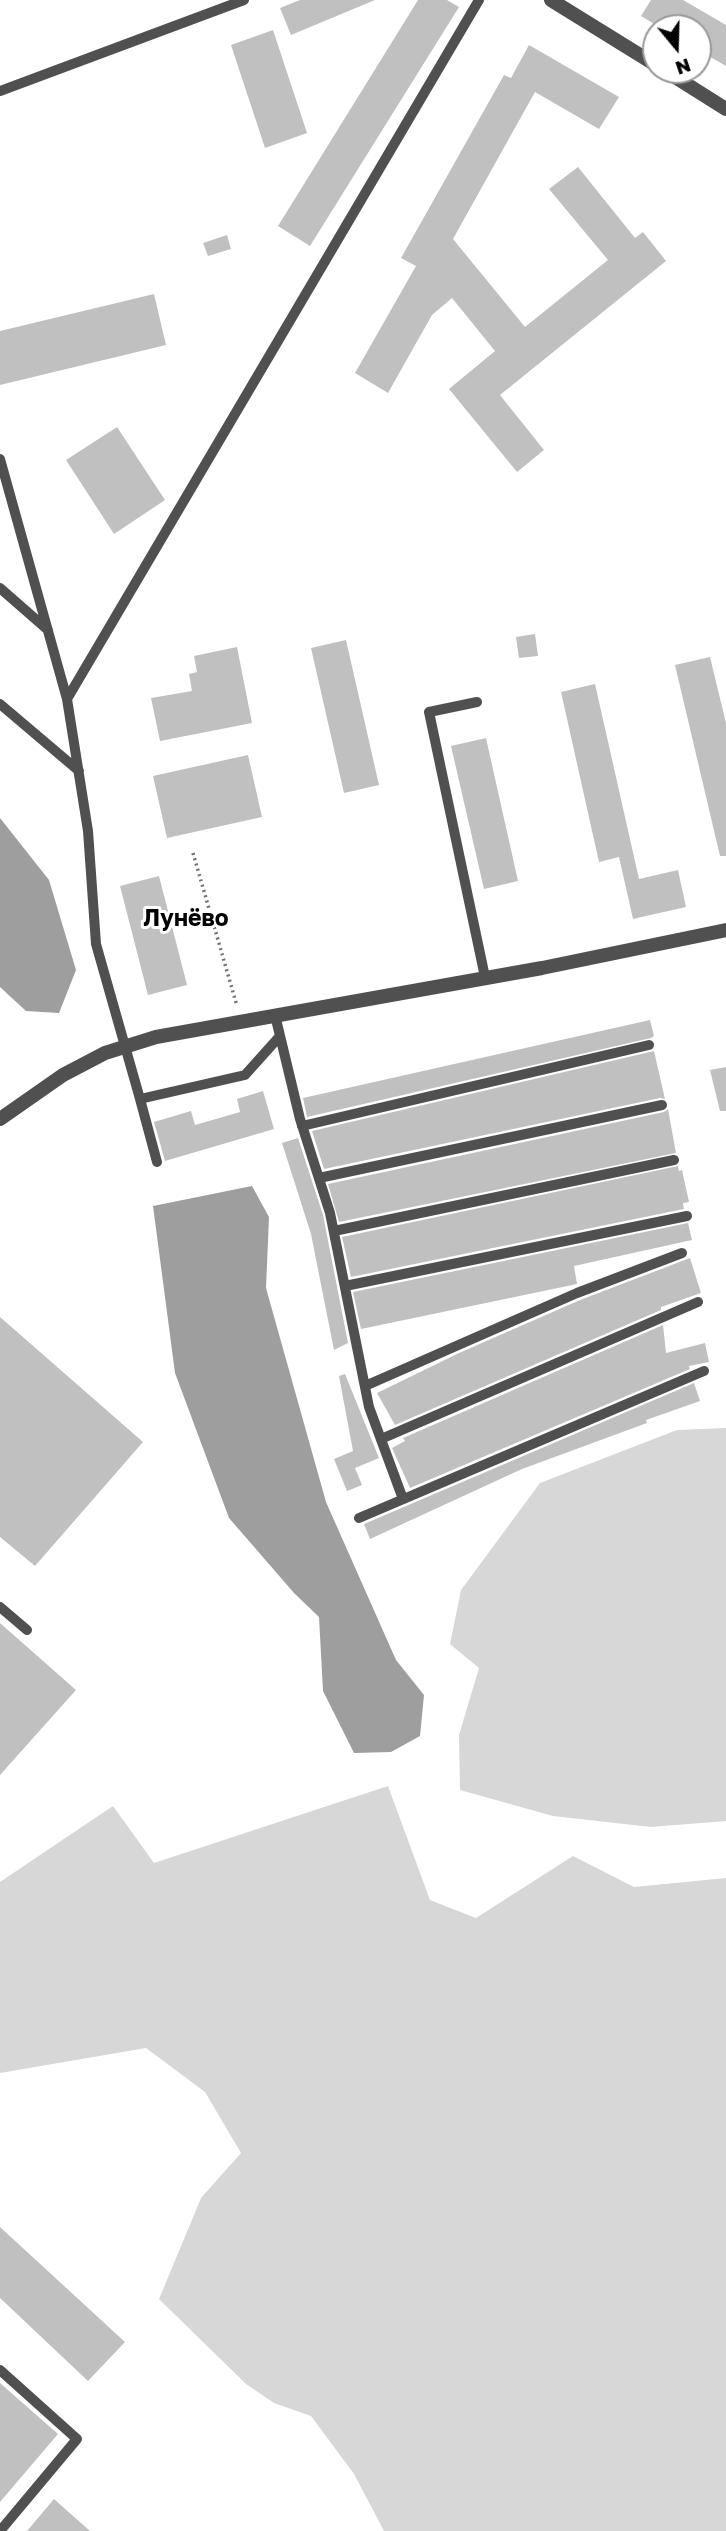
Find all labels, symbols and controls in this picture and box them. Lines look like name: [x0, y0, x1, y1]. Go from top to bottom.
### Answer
north arrow: [642, 14, 712, 84]
text: N: [673, 54, 694, 81]
district label: Лунёво: [143, 905, 229, 933]

